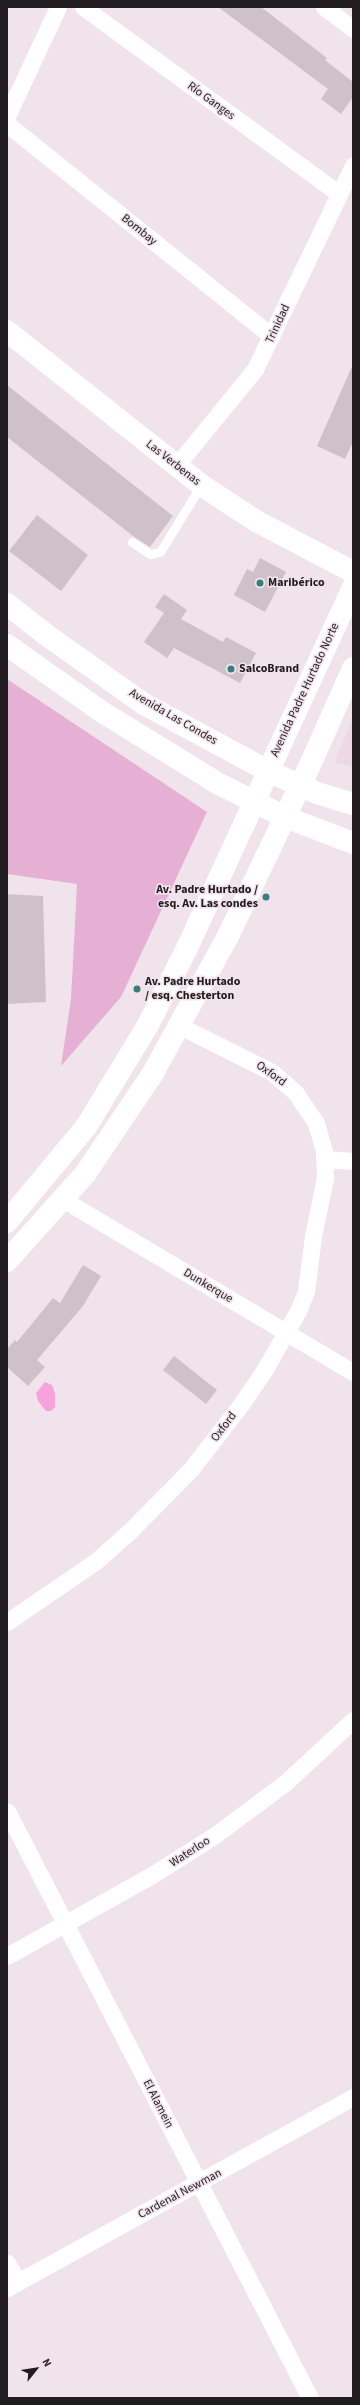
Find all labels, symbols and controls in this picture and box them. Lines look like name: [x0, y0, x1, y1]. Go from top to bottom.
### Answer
street label: Río Ganges: [184, 79, 238, 123]
street label: Bombay: [118, 211, 160, 249]
street label: Trinidad: [263, 302, 293, 346]
street label: Las Verbenas: [143, 437, 203, 489]
place label: Maribérico: [268, 576, 325, 590]
marker: Maribérico: [255, 578, 265, 588]
street label: Avenida Padre Hurtado Norte: [268, 621, 342, 759]
place label: SalcoBrand: [239, 662, 299, 676]
marker: SalcoBrand: [226, 664, 236, 674]
street label: Avenida Las Condes: [126, 686, 220, 748]
place label: Av. Padre Hurtado / esq. Av. Las condes: [156, 883, 258, 911]
marker: Av. Padre Hurtado / esq. Av. Las condes: [261, 892, 271, 902]
place label: Av. Padre Hurtado / esq. Chesterton: [145, 975, 240, 1003]
marker: Av. Padre Hurtado / esq. Chesterton: [132, 984, 142, 994]
street label: Oxford: [253, 1058, 289, 1090]
street label: Dunkerque: [181, 1266, 235, 1306]
street label: Oxford: [208, 1409, 240, 1445]
street label: Waterloo: [167, 1834, 213, 1870]
street label: El Alamein: [140, 2077, 176, 2131]
street label: Cardenal Newman: [136, 2166, 224, 2222]
north arrow: [16, 2349, 56, 2389]
text: N: [38, 2356, 55, 2370]

